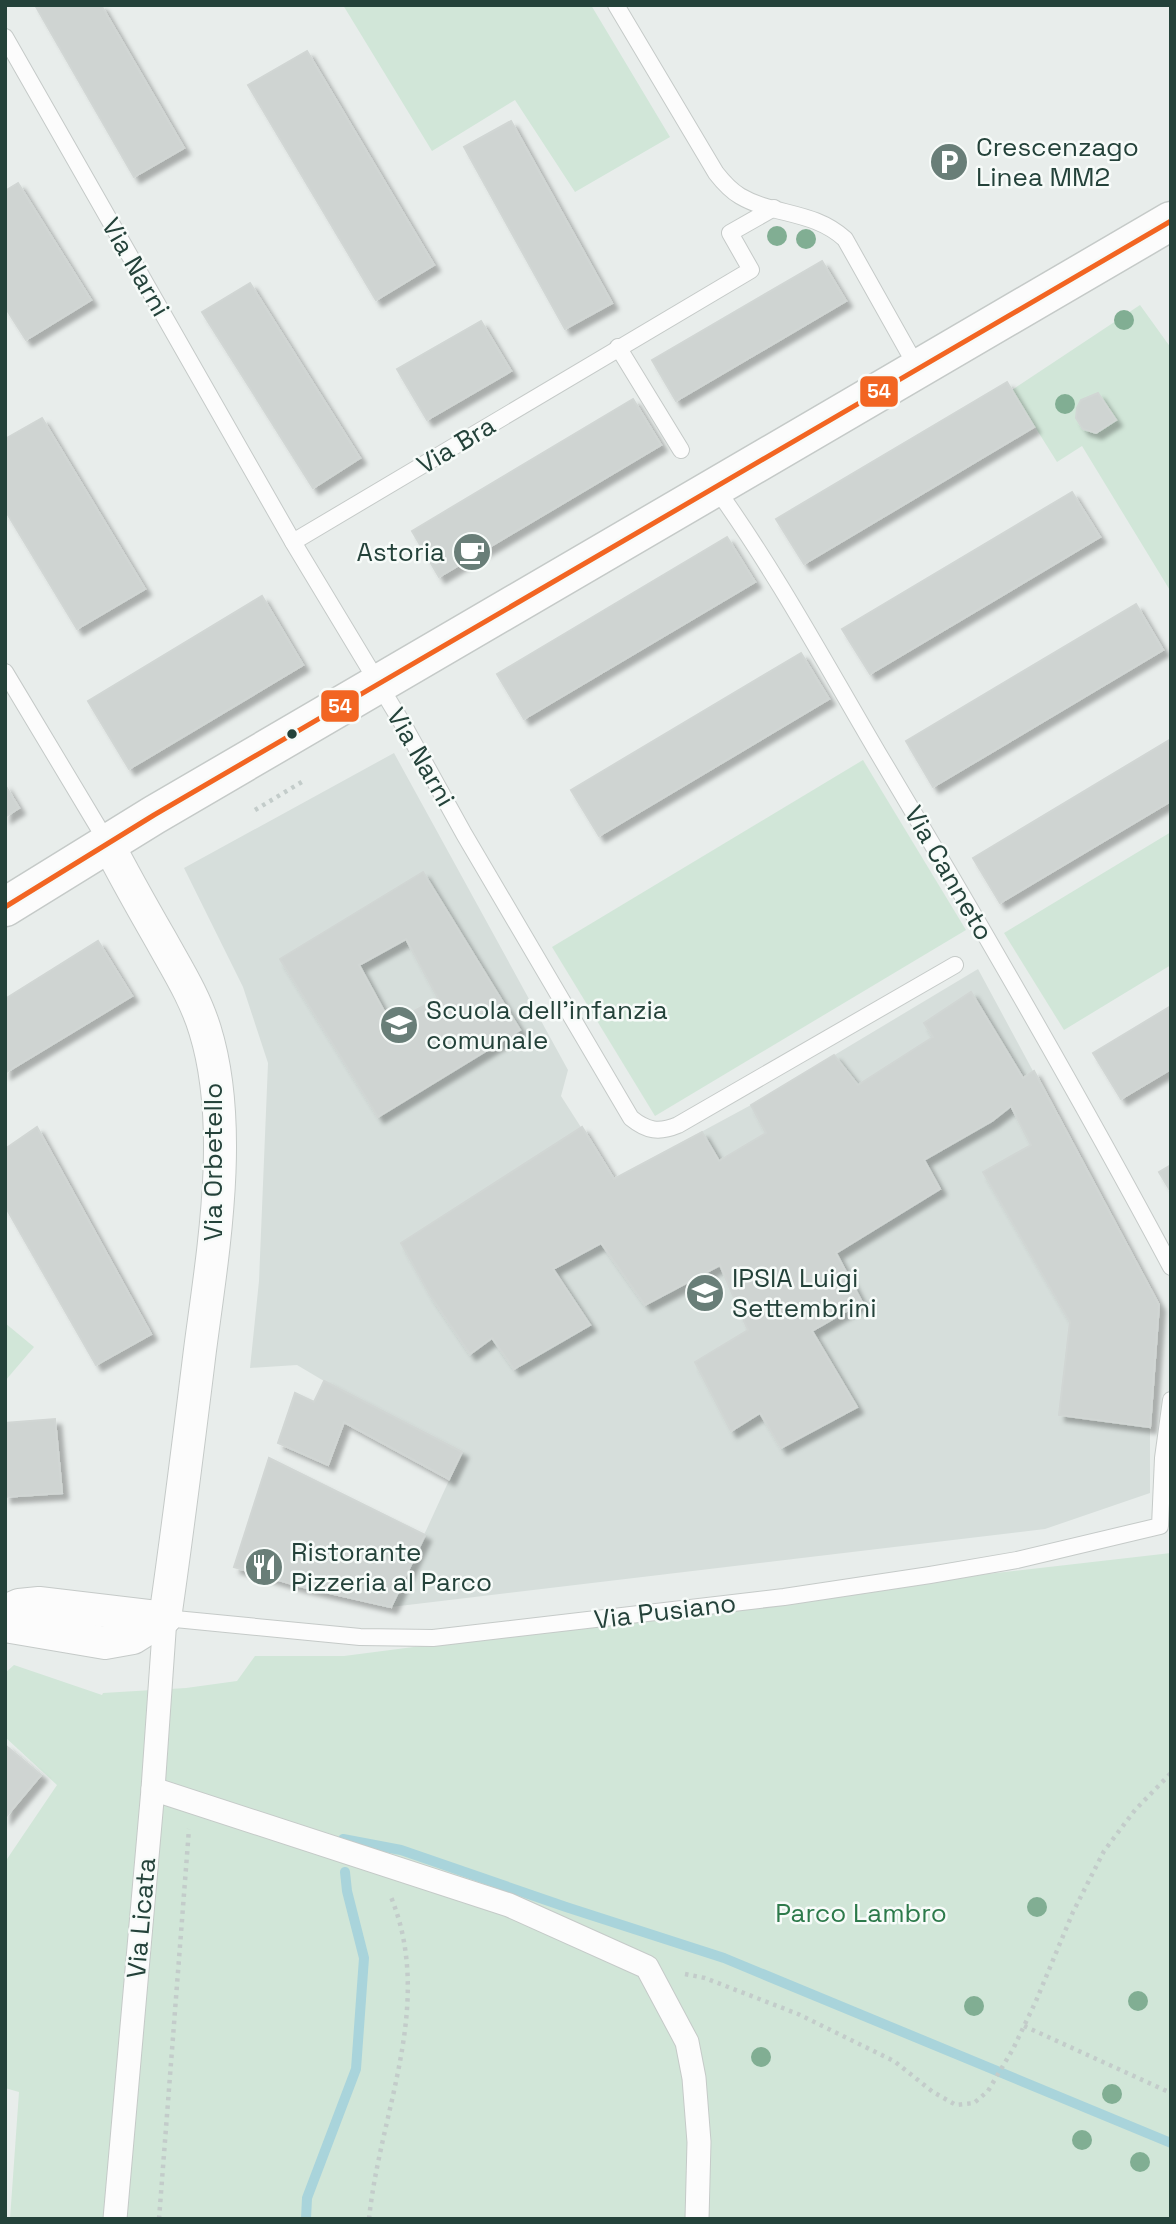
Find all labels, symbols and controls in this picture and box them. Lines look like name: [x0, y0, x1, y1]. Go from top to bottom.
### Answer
place label: Crescenzago Linea MM2: [976, 130, 1139, 194]
parking icon: Crescenzago Linea MM2: [928, 141, 970, 183]
street label: Via Narni: [94, 212, 178, 322]
line badge: 54: [859, 375, 899, 408]
text: 54: [867, 379, 891, 404]
street label: Via Bra: [411, 408, 501, 482]
cafe icon: Astoria: [451, 531, 493, 573]
place label: Astoria: [357, 535, 445, 569]
line badge: 54: [320, 689, 360, 723]
text: 54: [328, 694, 352, 719]
street label: Via Narni: [379, 702, 463, 812]
unlabelled marker: [285, 727, 299, 741]
street label: Via Canneto: [897, 800, 1001, 946]
place label: Scuola dell'infanzia comunale: [426, 993, 668, 1057]
school or university icon: Scuola dell'infanzia comunale: [378, 1004, 420, 1046]
street label: Via Orbetello: [196, 1083, 230, 1241]
place label: IPSIA Luigi Settembrini: [732, 1261, 877, 1325]
school or university icon: IPSIA Luigi Settembrini: [684, 1272, 726, 1314]
place label: Ristorante Pizzeria al Parco: [291, 1535, 492, 1599]
restaurant icon: Ristorante Pizzeria al Parco: [243, 1546, 285, 1588]
street label: Via Pusiano: [592, 1585, 738, 1637]
street label: Via Licata: [119, 1856, 163, 1980]
park label: Parco Lambro: [775, 1896, 947, 1930]

